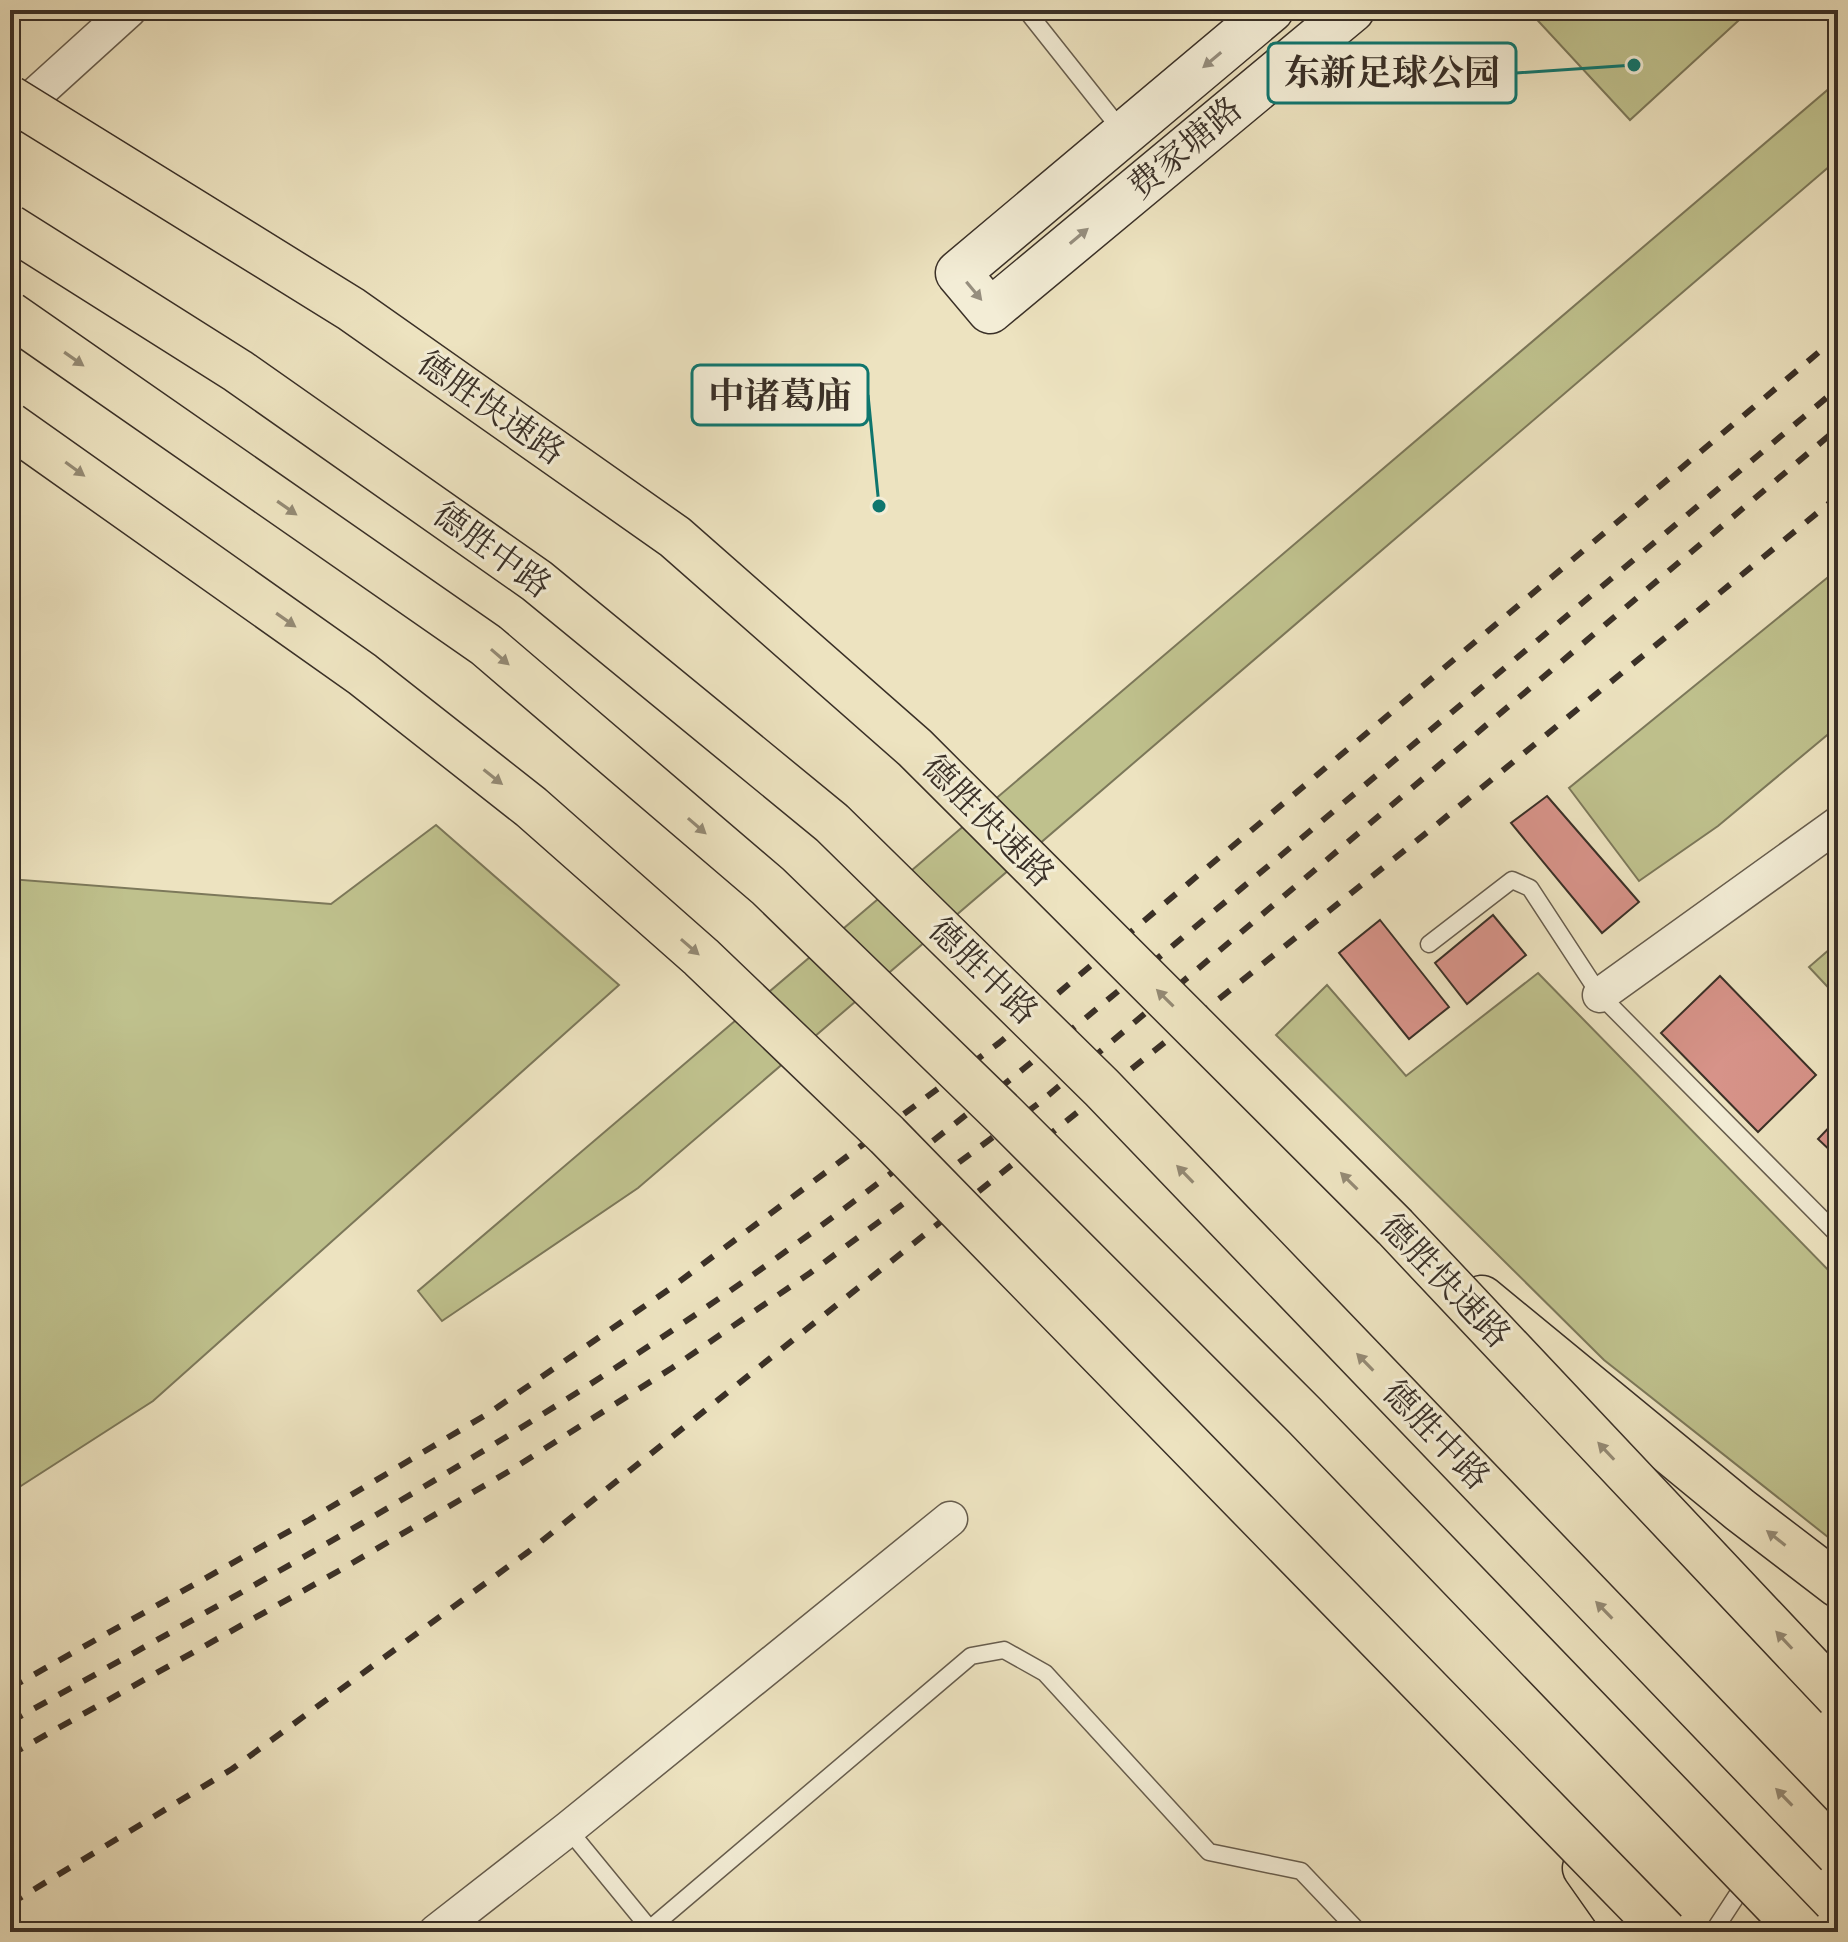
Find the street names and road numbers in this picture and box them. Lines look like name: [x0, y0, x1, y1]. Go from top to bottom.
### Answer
street label: 费家塘路: [1118, 87, 1252, 209]
street label: 德胜快速路: [408, 340, 574, 476]
street label: 德胜中路: [423, 491, 561, 609]
street label: 德胜快速路: [912, 745, 1064, 897]
street label: 德胜中路: [918, 907, 1048, 1035]
street label: 德胜快速路: [1369, 1204, 1521, 1358]
street label: 德胜中路: [1372, 1370, 1500, 1500]

